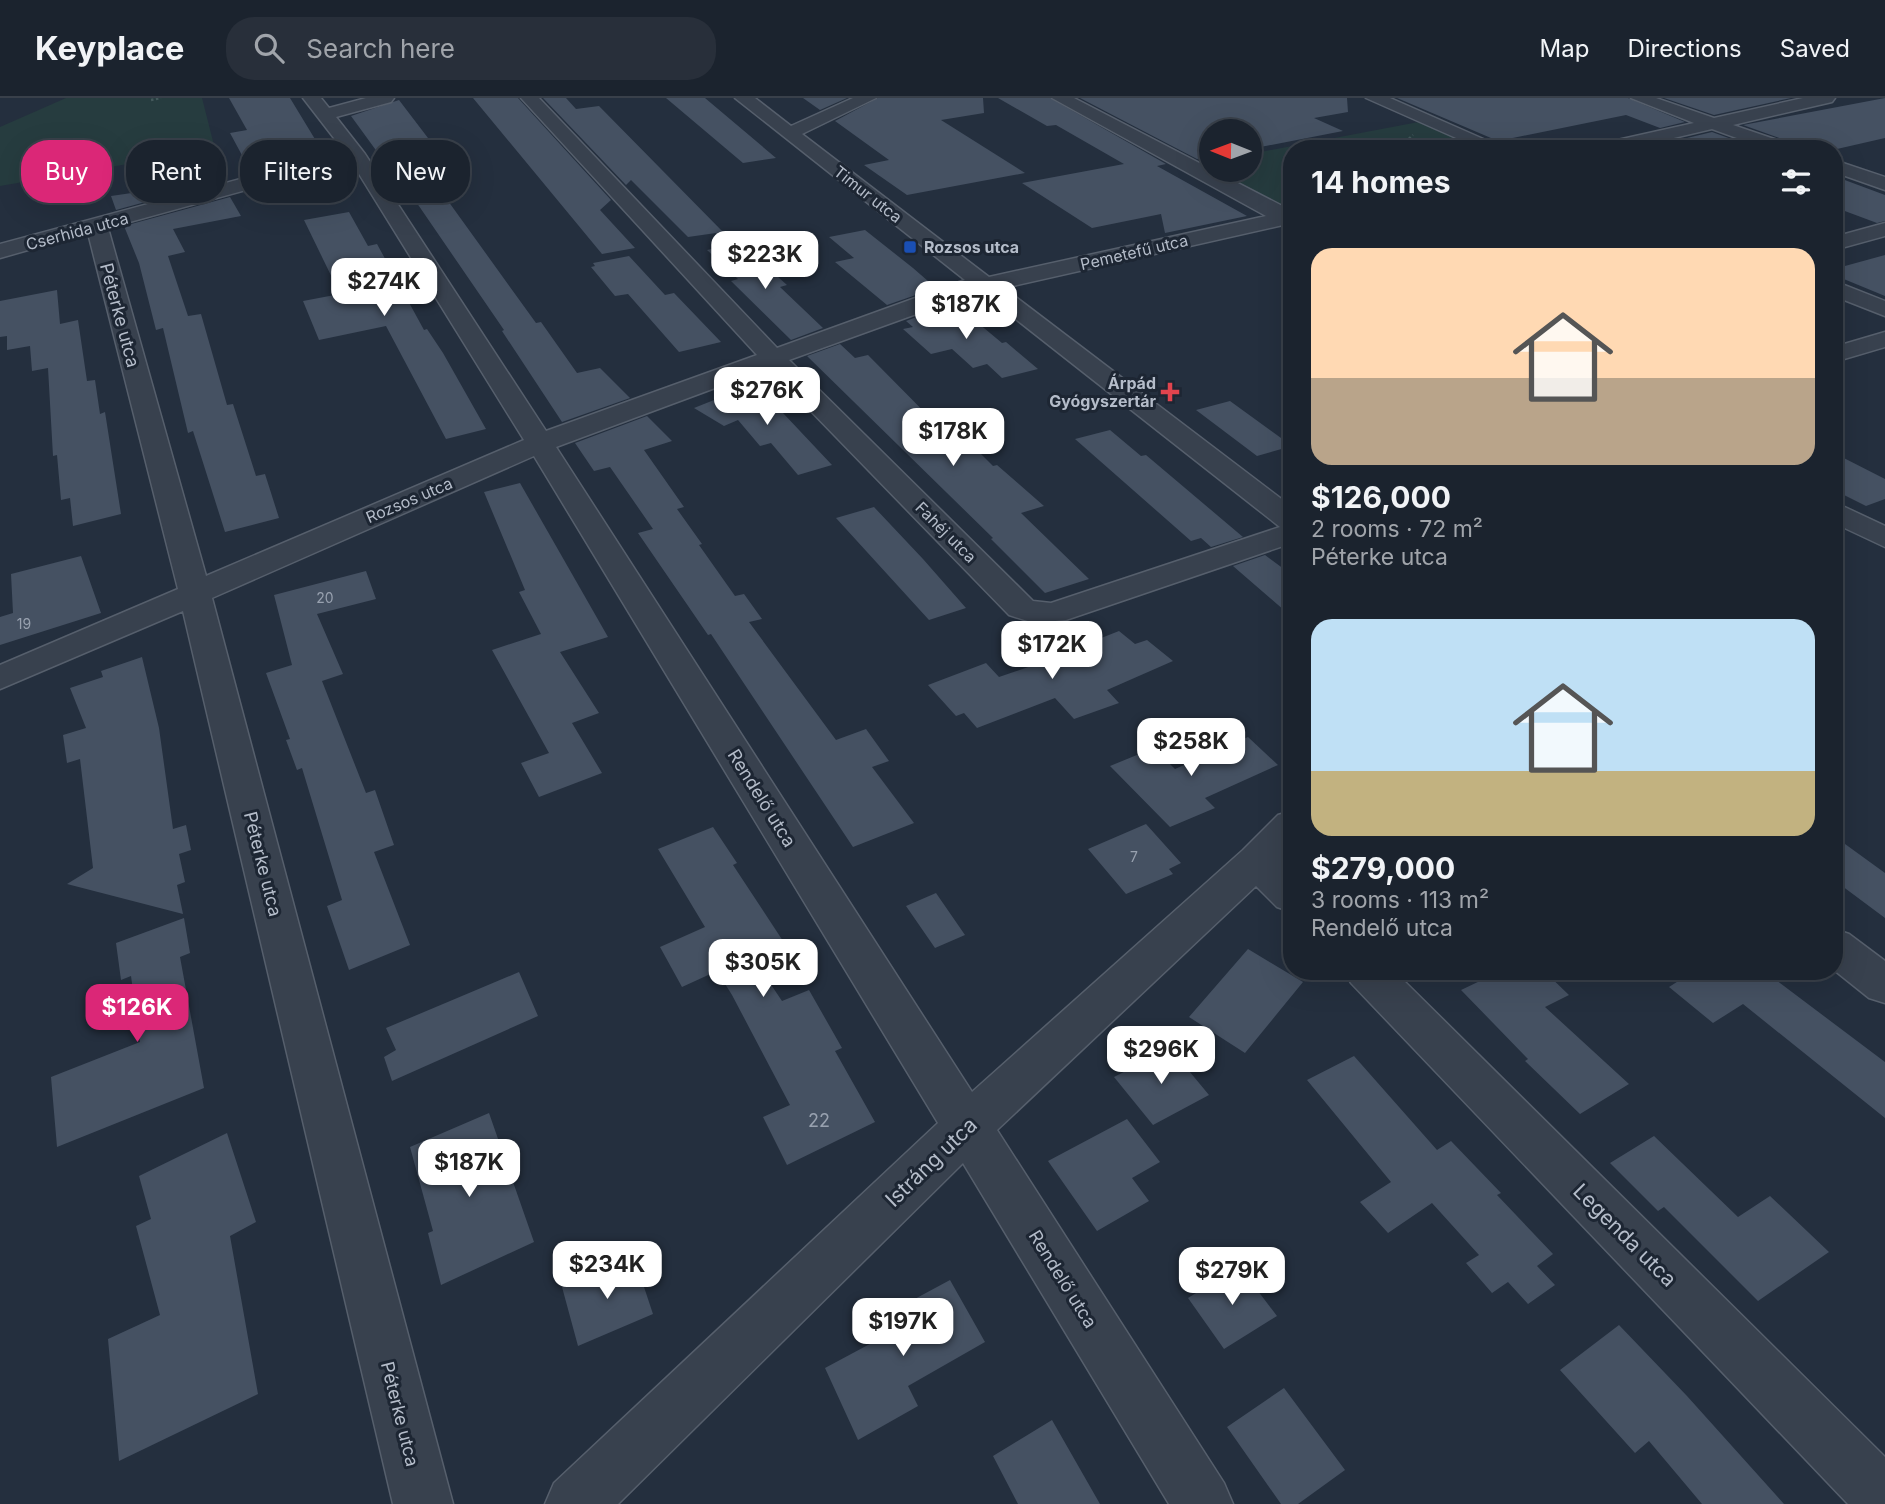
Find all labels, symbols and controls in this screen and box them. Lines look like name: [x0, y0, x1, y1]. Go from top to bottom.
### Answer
search box: [226, 17, 716, 80]
text: Keyplace: [35, 28, 184, 68]
icon: search: [250, 29, 288, 67]
text: Search here: [306, 33, 455, 64]
text: Map: [1540, 34, 1589, 63]
text: Directions: [1627, 34, 1742, 63]
text: Saved: [1780, 34, 1850, 63]
north arrow: [1199, 119, 1262, 182]
map controls: [1199, 119, 1262, 182]
chip: Buy: [21, 140, 112, 203]
chip: Rent: [126, 140, 226, 203]
chip: Filters: [240, 140, 357, 203]
chip: New: [371, 140, 470, 203]
street label: Timur utca: [830, 161, 906, 227]
icon: filters: [1777, 163, 1815, 201]
text: 14 homes: [1311, 164, 1450, 200]
street label: Cserhida utca: [24, 208, 130, 254]
street label: Pemetefű utca: [1078, 230, 1190, 274]
pin: $223K: [716, 232, 814, 291]
place label: Rozsos utca: [924, 237, 1019, 257]
marker: Rozsos utca: [902, 239, 918, 255]
text: $223K: [727, 240, 803, 268]
pin: $274K: [335, 258, 433, 318]
street label: Péterke utca: [96, 261, 144, 369]
text: $274K: [347, 267, 421, 295]
pin: $187K: [917, 282, 1015, 341]
text: $187K: [931, 290, 1001, 318]
icon: home: [1500, 294, 1626, 420]
pin: $276K: [718, 368, 816, 427]
place label: Árpád Gyógyszertár: [1049, 373, 1156, 411]
text: $276K: [730, 376, 804, 404]
marker: Árpád Gyógyszertár: [1162, 384, 1178, 400]
pin: $178K: [904, 408, 1002, 468]
text: $178K: [918, 417, 988, 445]
street label: Rozsos utca: [363, 473, 455, 527]
text: $126,000: [1311, 479, 1451, 515]
street label: Fahéj utca: [911, 497, 981, 567]
text: 2 rooms · 72 m²: [1311, 515, 1483, 543]
text: Péterke utca: [1311, 543, 1448, 571]
house number: 20: [316, 589, 334, 606]
house number: 19: [17, 615, 31, 632]
pin: $172K: [1003, 622, 1101, 681]
text: $172K: [1017, 630, 1087, 658]
icon: home: [1500, 665, 1626, 791]
pin: $258K: [1142, 718, 1240, 778]
text: $258K: [1153, 727, 1229, 755]
street label: Rendelő utca: [724, 745, 800, 851]
street label: Péterke utca: [240, 809, 286, 919]
house number: 7: [1130, 848, 1138, 865]
text: $279,000: [1311, 850, 1455, 886]
text: 3 rooms · 113 m²: [1311, 886, 1489, 914]
text: Rendelő utca: [1311, 914, 1453, 942]
pin: $305K: [714, 940, 812, 999]
text: $305K: [725, 948, 801, 976]
pin: $126K: [88, 984, 186, 1044]
text: $126K: [102, 993, 172, 1021]
pin: $296K: [1112, 1026, 1210, 1086]
text: $296K: [1123, 1035, 1199, 1063]
house number: 22: [808, 1110, 830, 1131]
street label: Istráng utca: [880, 1112, 982, 1212]
pin: $187K: [420, 1140, 518, 1199]
text: $187K: [434, 1148, 504, 1176]
street label: Legenda utca: [1568, 1178, 1682, 1292]
street label: Rendelő utca: [1025, 1226, 1101, 1332]
pin: $234K: [558, 1242, 656, 1301]
pin: $279K: [1183, 1248, 1281, 1307]
text: $234K: [569, 1250, 645, 1278]
text: $279K: [1195, 1256, 1269, 1284]
pin: $197K: [854, 1298, 952, 1358]
text: $197K: [868, 1307, 938, 1335]
street label: Péterke utca: [377, 1359, 423, 1469]

